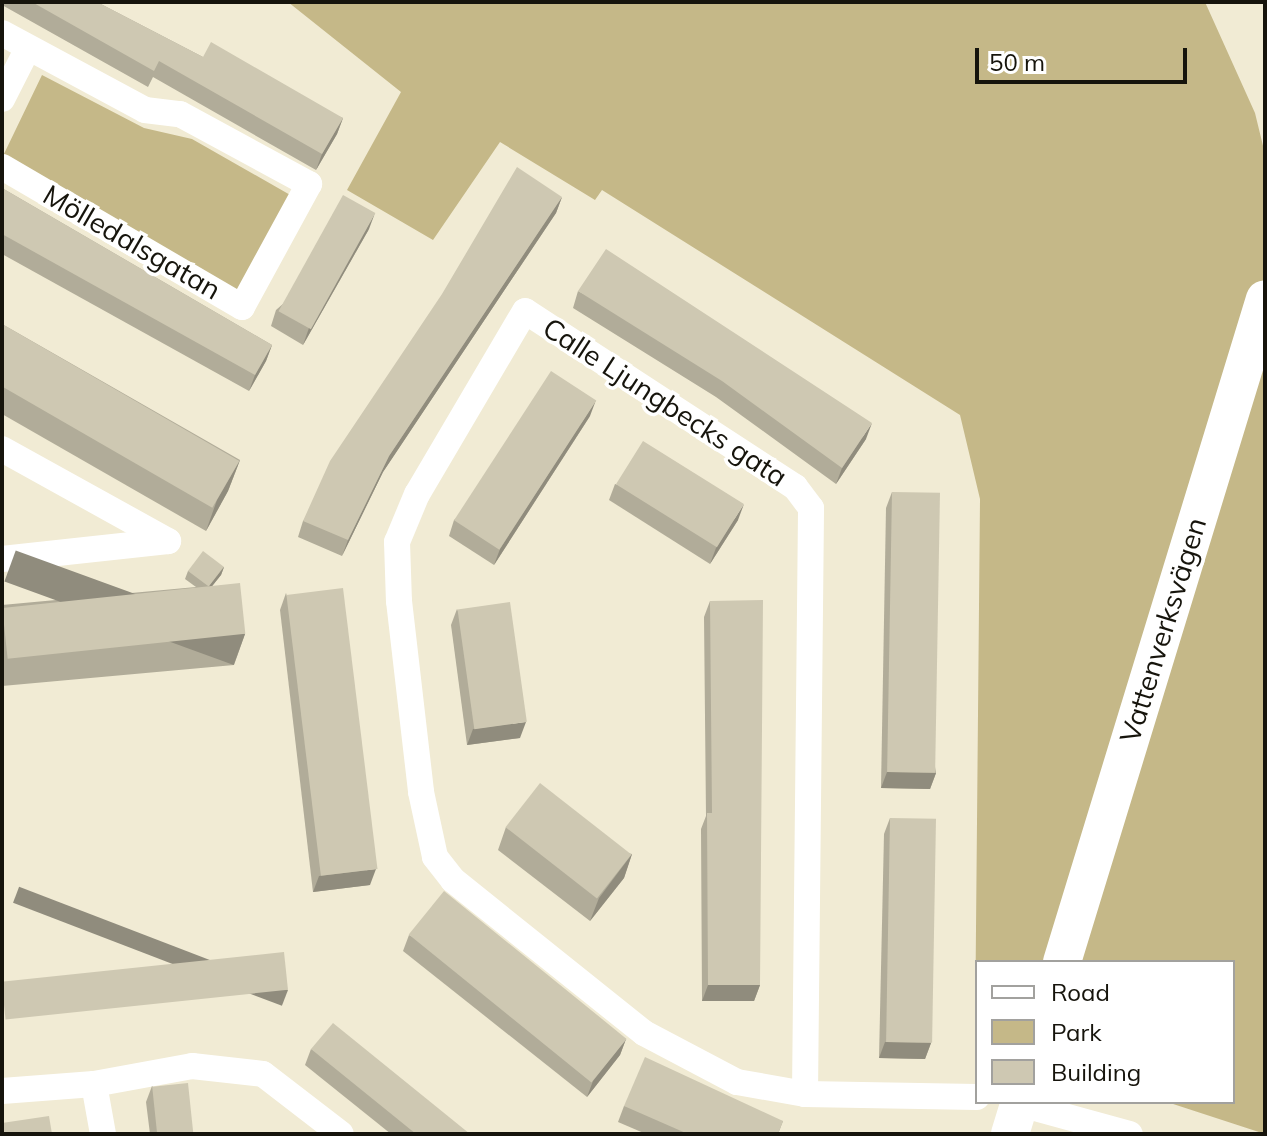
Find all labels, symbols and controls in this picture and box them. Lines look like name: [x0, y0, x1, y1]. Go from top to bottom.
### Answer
scale bar: [979, 32, 1191, 82]
text: 50 m: [989, 47, 1045, 77]
street label: Mölledalsgatan: [37, 178, 227, 306]
street label: Calle Ljungbecks gata: [537, 310, 793, 494]
street label: Vattenverksvägen: [1113, 514, 1213, 746]
legend: [975, 960, 1235, 1104]
text: Road: [1051, 977, 1110, 1007]
text: Park: [1051, 1017, 1102, 1047]
text: Building: [1051, 1057, 1141, 1087]

